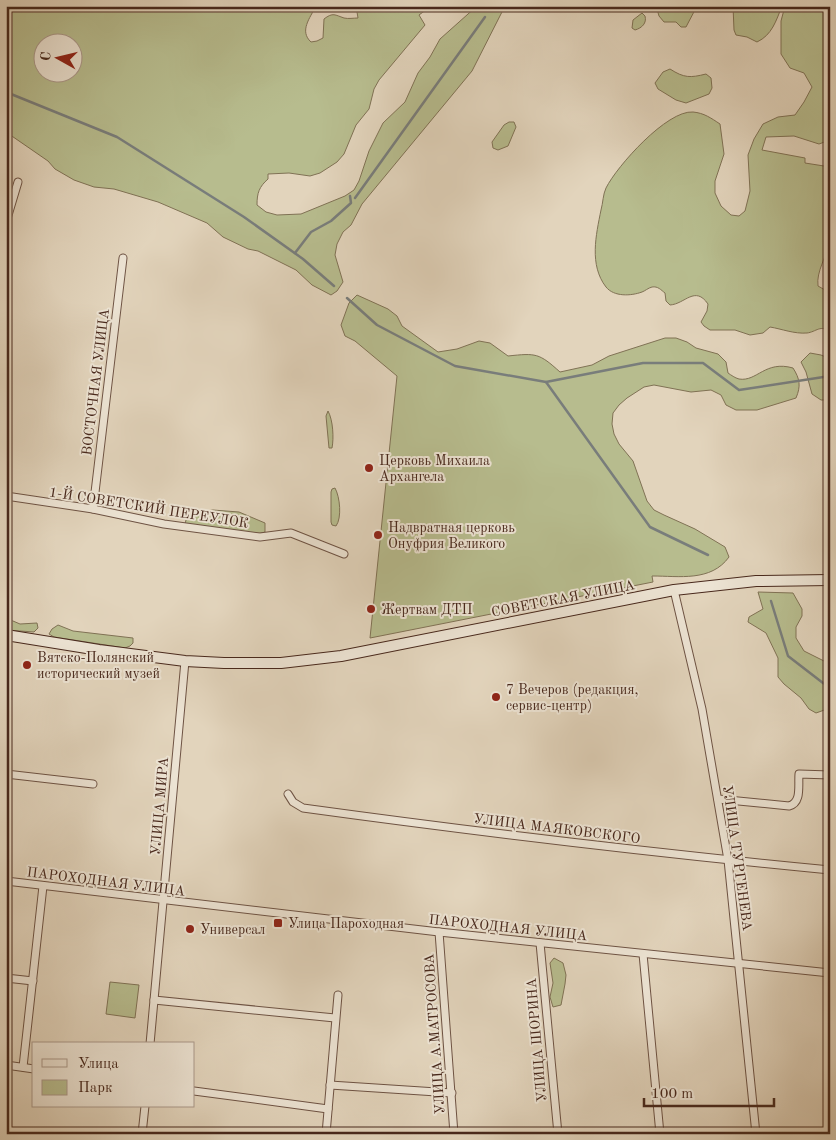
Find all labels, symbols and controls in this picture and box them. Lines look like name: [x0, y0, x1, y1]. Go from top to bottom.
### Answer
north arrow: [32, 32, 82, 82]
text: С: [39, 51, 54, 62]
street label: ВОСТОЧНАЯ УЛИЦА: [80, 308, 112, 456]
place label: Церковь Михаила Архангела: [379, 454, 490, 484]
marker: Церковь Михаила Архангела: [363, 462, 375, 474]
street label: 1-Й СОВЕТСКИЙ ПЕРЕУЛОК: [48, 481, 250, 531]
place label: Надвратная церковь Онуфрия Великого: [388, 521, 515, 552]
marker: Надвратная церковь Онуфрия Великого: [372, 529, 384, 541]
street label: СОВЕТСКАЯ УЛИЦА: [490, 578, 636, 620]
marker: Жертвам ДТП: [365, 603, 377, 615]
place label: Жертвам ДТП: [381, 603, 472, 617]
place label: Вятско-Полянский исторический музей: [37, 651, 160, 681]
marker: Вятско-Полянский исторический музей: [21, 659, 33, 671]
place label: 7 Вечеров (редакция, сервис-центр): [506, 683, 639, 713]
marker: 7 Вечеров (редакция, сервис-центр): [490, 691, 502, 703]
street label: УЛИЦА МИРА: [149, 756, 171, 856]
street label: УЛИЦА ТУРГЕНЕВА: [720, 785, 754, 932]
street label: УЛИЦА МАЯКОВСКОГО: [473, 812, 641, 846]
street label: ПАРОХОДНАЯ УЛИЦА: [26, 865, 186, 899]
street label: ПАРОХОДНАЯ УЛИЦА: [428, 913, 588, 943]
marker: Улица Пароходная: [272, 917, 284, 929]
place label: Улица Пароходная: [288, 917, 404, 931]
marker: Универсал: [184, 923, 196, 935]
place label: Универсал: [200, 923, 265, 937]
street label: УЛИЦА А.МАТРОСОВА: [422, 953, 448, 1115]
street label: УЛИЦА ШОРИНА: [525, 977, 549, 1102]
legend: [32, 1042, 195, 1108]
text: Улица: [78, 1057, 119, 1072]
scale bar: [644, 1075, 774, 1107]
text: Парк: [78, 1081, 113, 1096]
text: 100 m: [651, 1087, 693, 1102]

